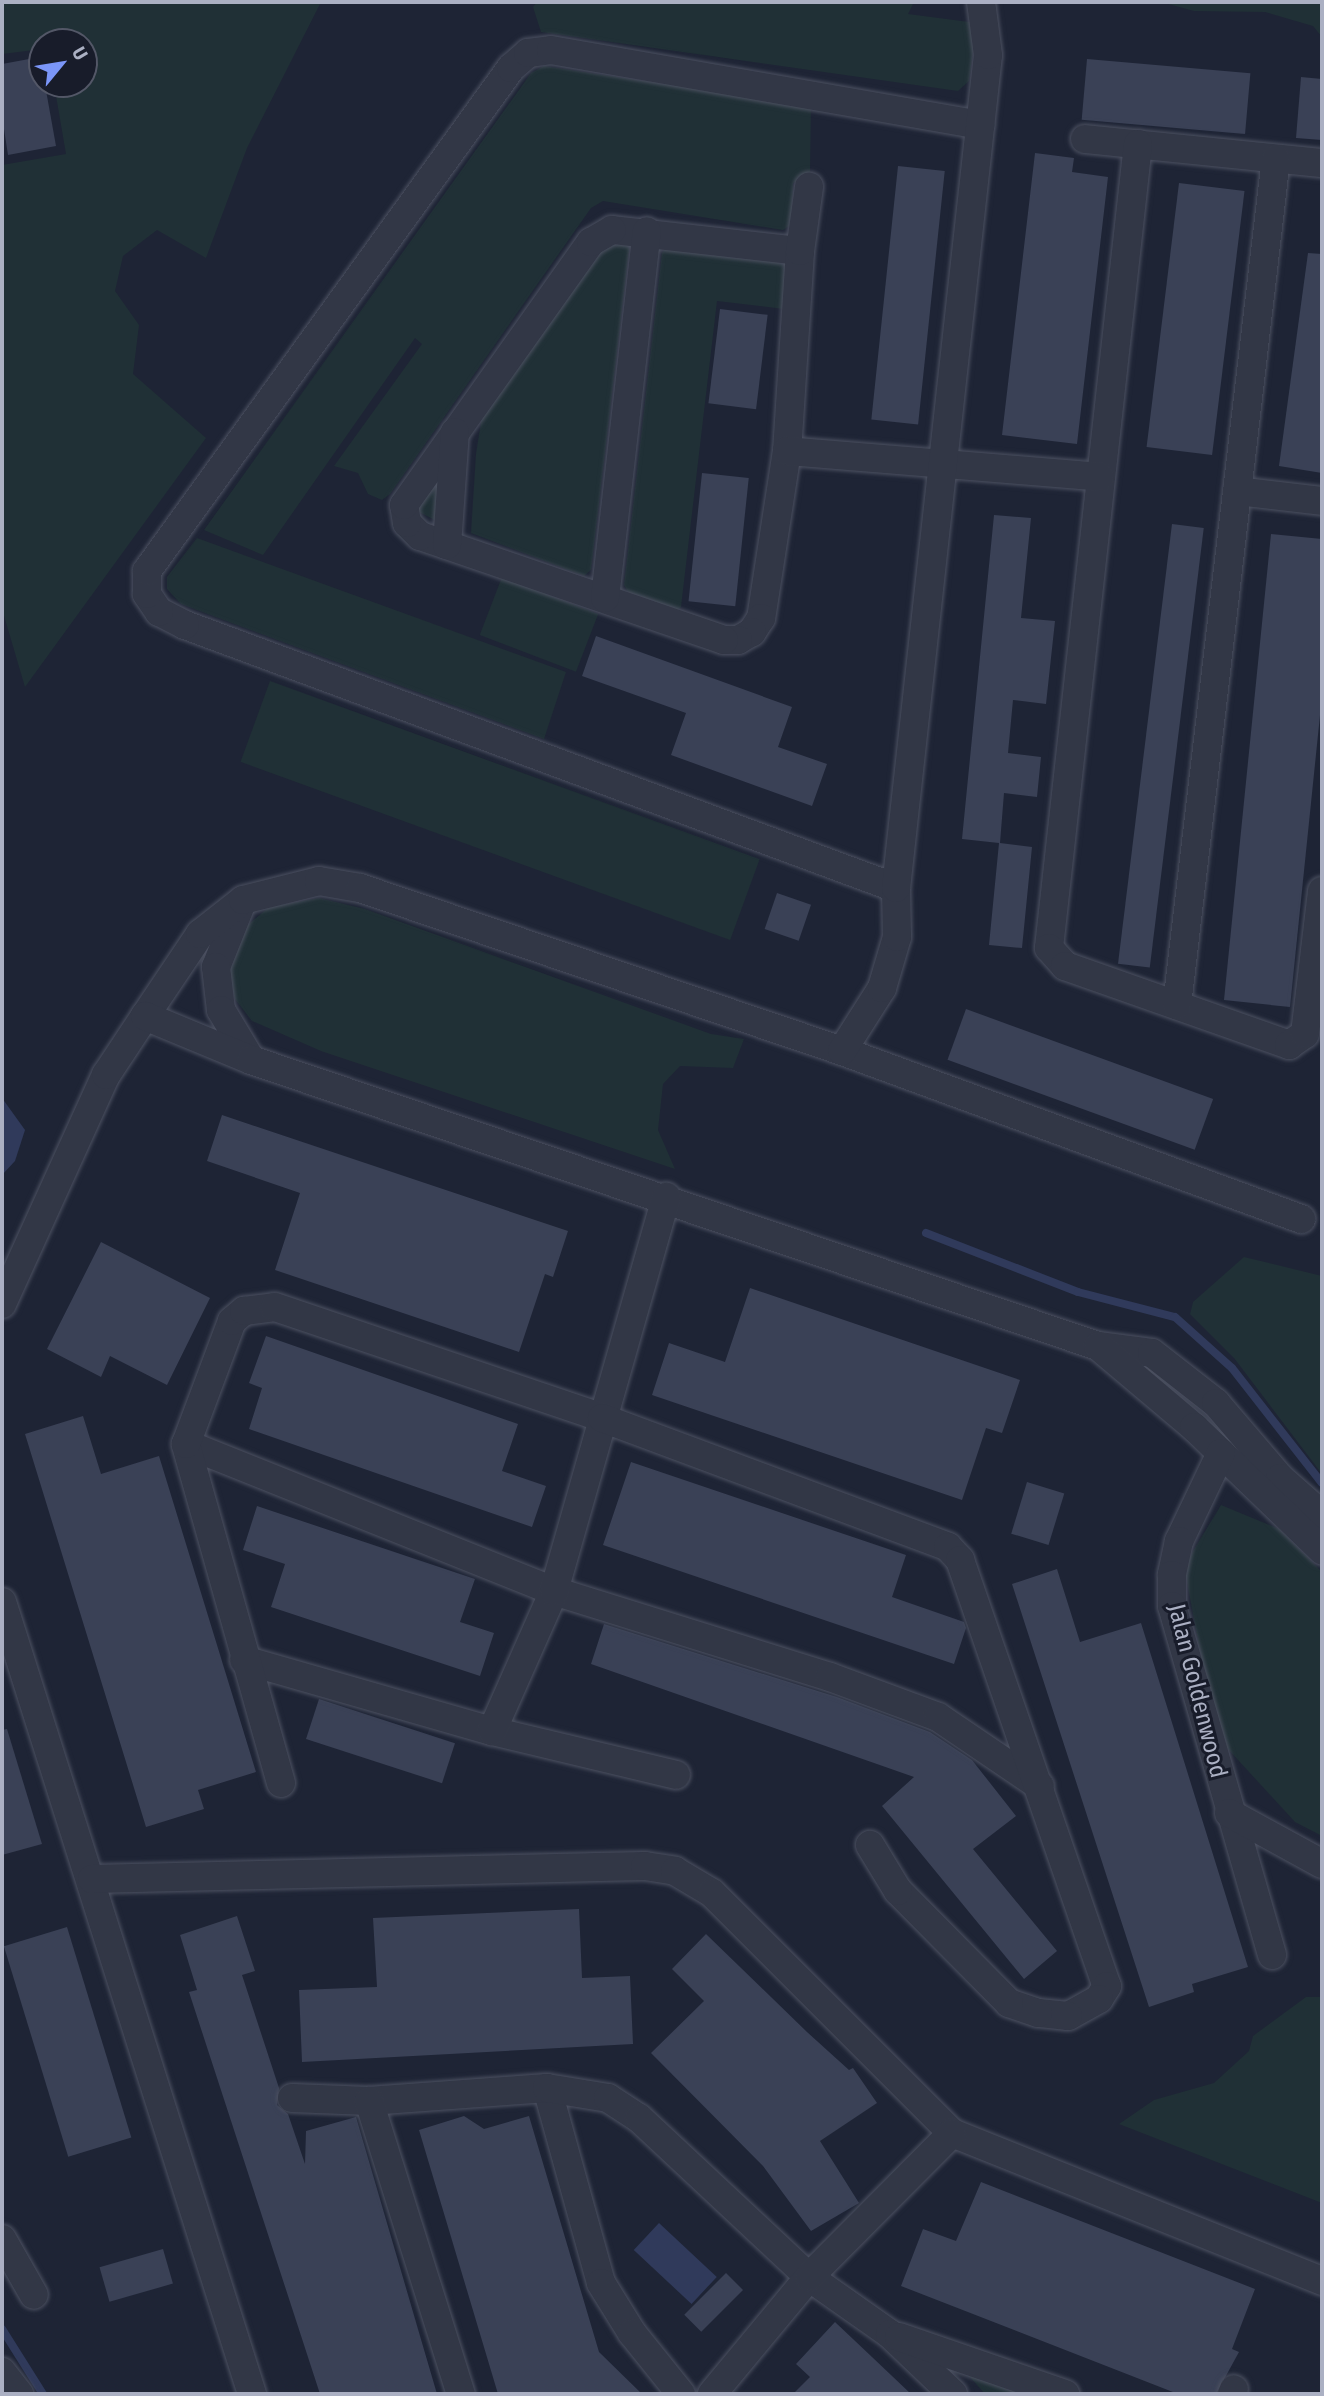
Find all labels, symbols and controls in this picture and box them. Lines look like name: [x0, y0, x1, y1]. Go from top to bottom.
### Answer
north arrow: [28, 28, 98, 98]
text: U: [67, 43, 93, 64]
street label: Jalan Goldenwood: [1161, 1601, 1233, 1781]

